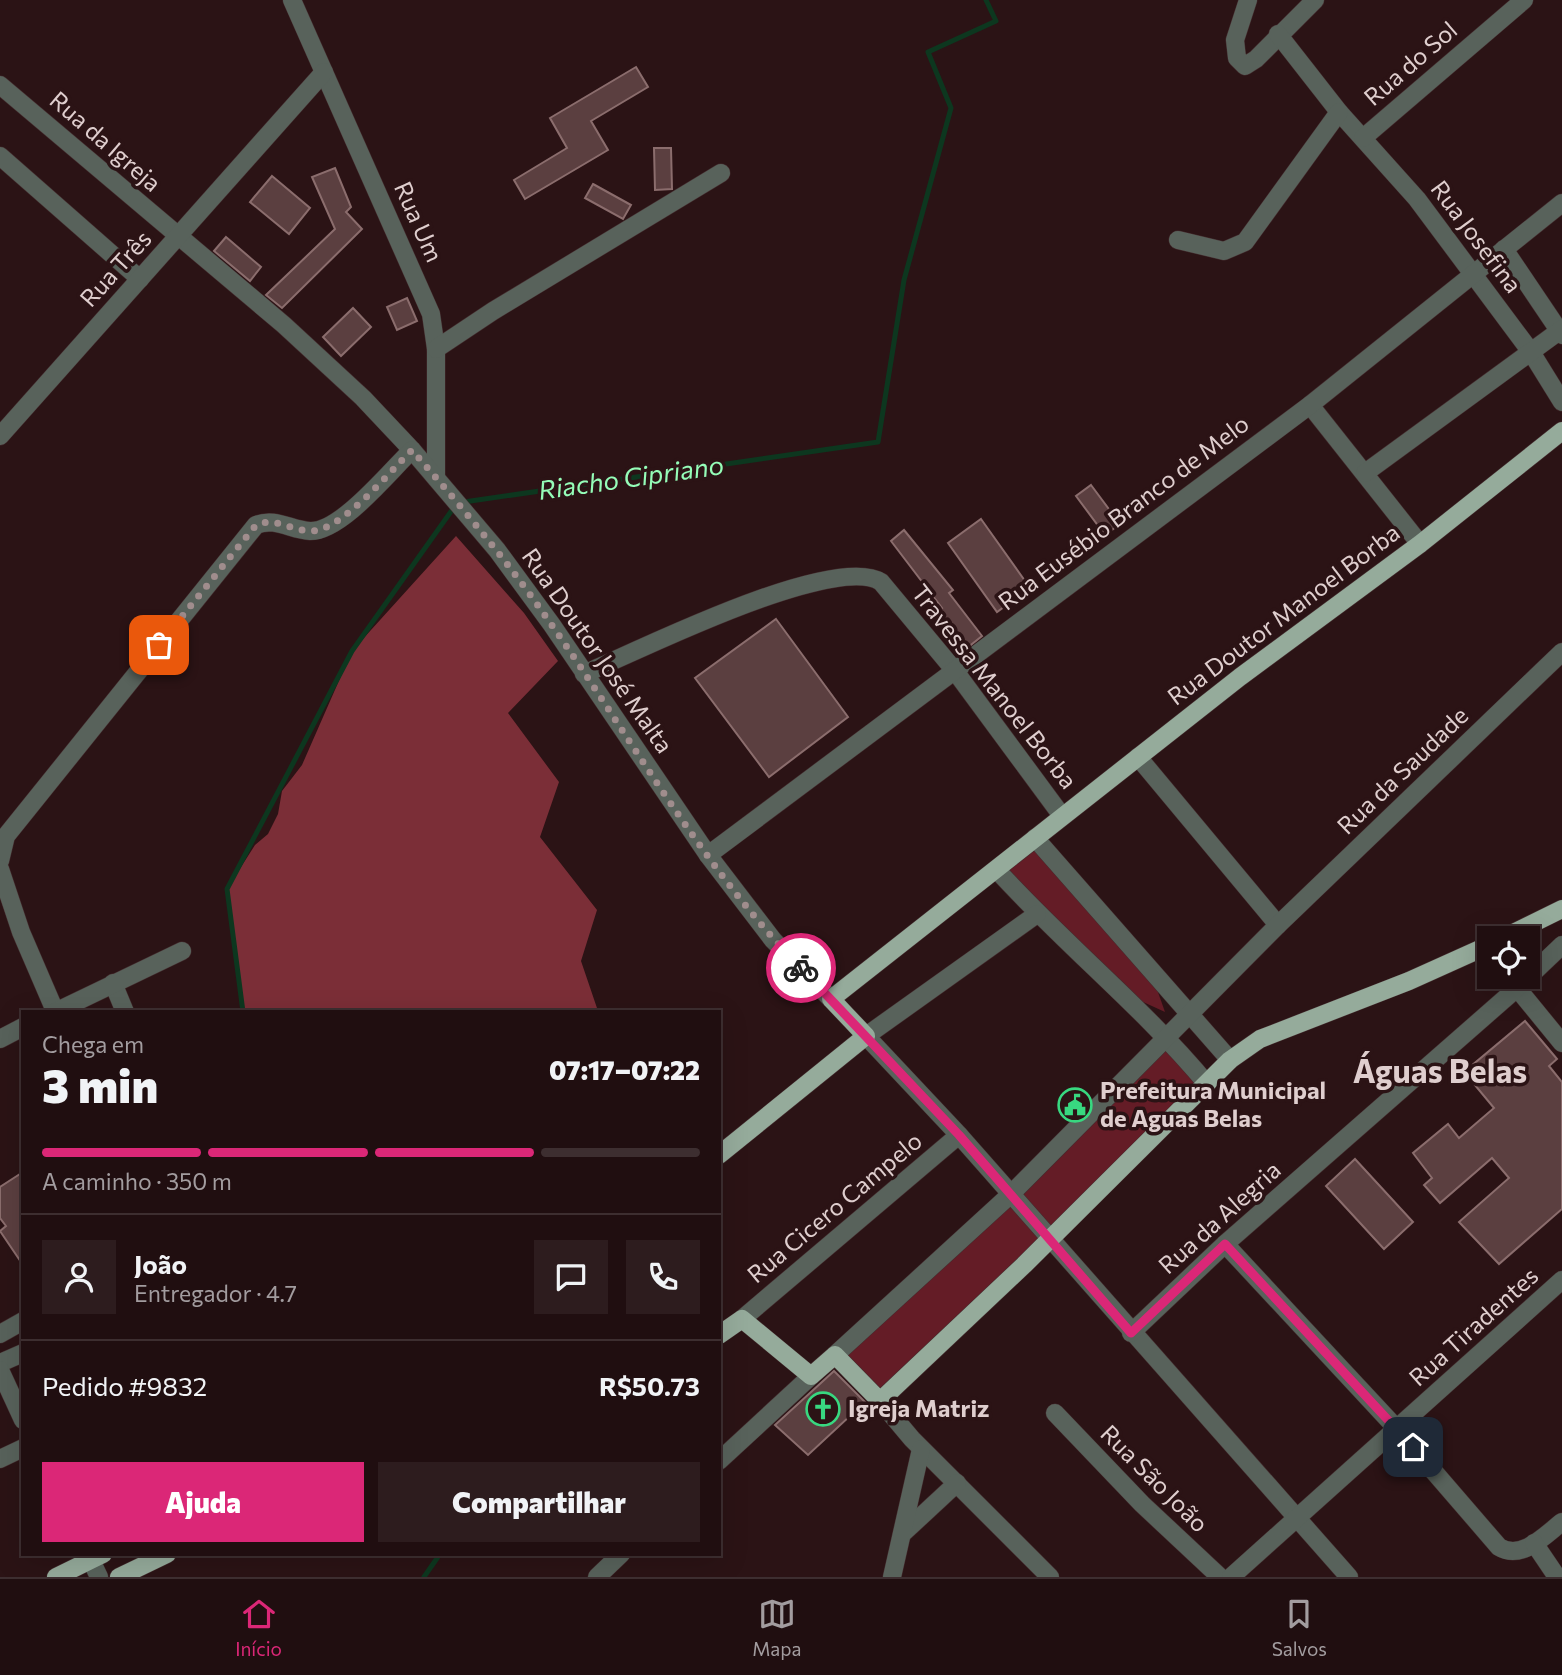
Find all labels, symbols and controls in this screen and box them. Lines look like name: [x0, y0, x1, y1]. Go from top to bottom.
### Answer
street label: Rua do Sol: [1358, 15, 1462, 111]
street label: Rua da Igreja: [44, 85, 167, 197]
street label: Rua Josefina: [1426, 174, 1529, 298]
street label: Rua Um: [389, 177, 450, 266]
street label: Rua Três: [73, 224, 157, 312]
street label: Rua Eusébio Branco de Melo: [992, 408, 1254, 615]
water label: Riacho Cipriano: [536, 448, 726, 505]
street label: Rua Doutor Manoel Borba: [1161, 517, 1405, 711]
street label: Rua Doutor José Malta: [517, 542, 680, 758]
street label: Travessa Manoel Borba: [906, 578, 1084, 794]
pin: [129, 615, 189, 675]
icon: bag: [140, 626, 178, 664]
street label: Rua da Saudade: [1331, 700, 1473, 840]
map controls: [1477, 926, 1540, 989]
button: locate: [1477, 926, 1540, 989]
courier: [766, 933, 836, 1003]
icon: bike: [782, 949, 820, 987]
text: Chega em: [42, 1030, 144, 1058]
district label: Águas Belas: [1353, 1050, 1527, 1090]
text: 07:17–07:22: [549, 1054, 700, 1085]
text: 3 min: [42, 1056, 158, 1112]
place label: Prefeitura Municipal de Aguas Belas: [1100, 1075, 1326, 1132]
public building icon: Prefeitura Municipal de Aguas Belas: [1056, 1086, 1094, 1124]
street label: Rua Cicero Campelo: [741, 1125, 927, 1288]
street label: Rua da Alegria: [1152, 1155, 1286, 1279]
text: A caminho · 350 m: [42, 1167, 232, 1195]
button: person: [42, 1240, 116, 1314]
button: chat: [534, 1240, 608, 1314]
button: phone: [626, 1240, 700, 1314]
text: João: [134, 1248, 187, 1279]
street label: Rua Tiradentes: [1403, 1260, 1543, 1391]
text: Entregador · 4.7: [134, 1279, 297, 1307]
text: Pedido #9832: [42, 1370, 207, 1401]
text: R$50.73: [599, 1370, 700, 1401]
church icon: Igreja Matriz: [804, 1390, 842, 1428]
place label: Igreja Matriz: [848, 1393, 989, 1422]
pin: [1383, 1417, 1443, 1477]
street label: Rua São João: [1095, 1418, 1215, 1538]
icon: home: [1394, 1428, 1432, 1466]
button: Ajuda: [42, 1462, 364, 1542]
button: Compartilhar: [378, 1462, 700, 1542]
tab: Início: [235, 1595, 282, 1660]
tab: Mapa: [752, 1595, 801, 1660]
tab: Salvos: [1272, 1595, 1327, 1660]

